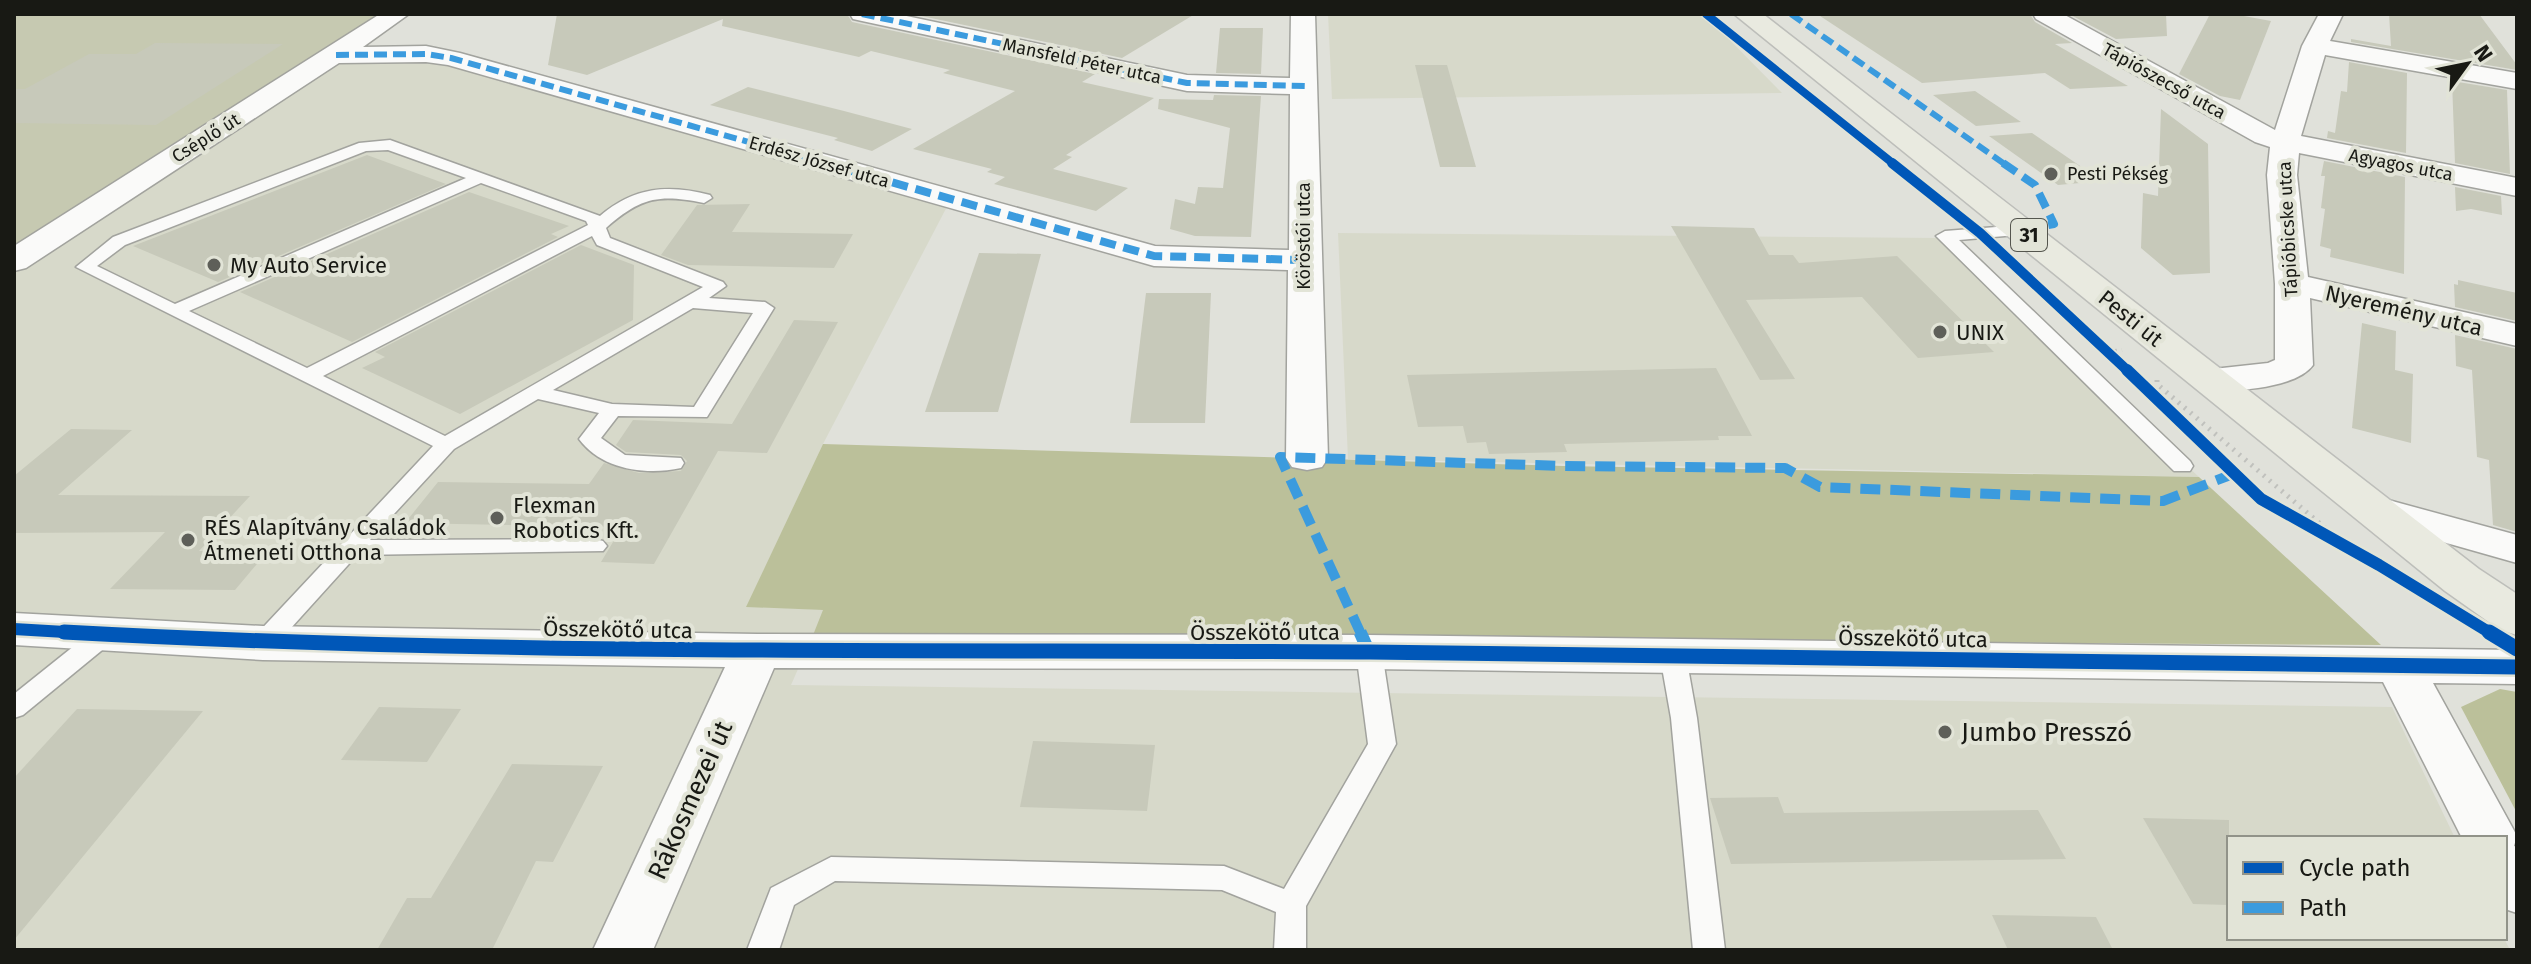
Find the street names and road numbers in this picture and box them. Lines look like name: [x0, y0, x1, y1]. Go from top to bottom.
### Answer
street label: Mansfeld Péter utca: [1001, 33, 1163, 89]
street label: Tápiószecső utca: [2098, 38, 2230, 124]
street label: Cséplő út: [168, 108, 245, 168]
street label: Erdész József utca: [746, 131, 892, 193]
street label: Agyagos utca: [2347, 144, 2455, 186]
street label: Tápióbicske utca: [2273, 161, 2303, 297]
street label: Köröstói utca: [1293, 182, 1315, 290]
road number: 31: [2011, 219, 2047, 251]
street label: Nyeremény utca: [2323, 279, 2485, 342]
street label: Pesti út: [2093, 284, 2168, 353]
street label: Összekötő utca: [543, 615, 693, 644]
street label: Összekötő utca: [1190, 619, 1340, 646]
street label: Összekötő utca: [1838, 624, 1988, 653]
street label: Rákosmezei út: [642, 716, 740, 884]

